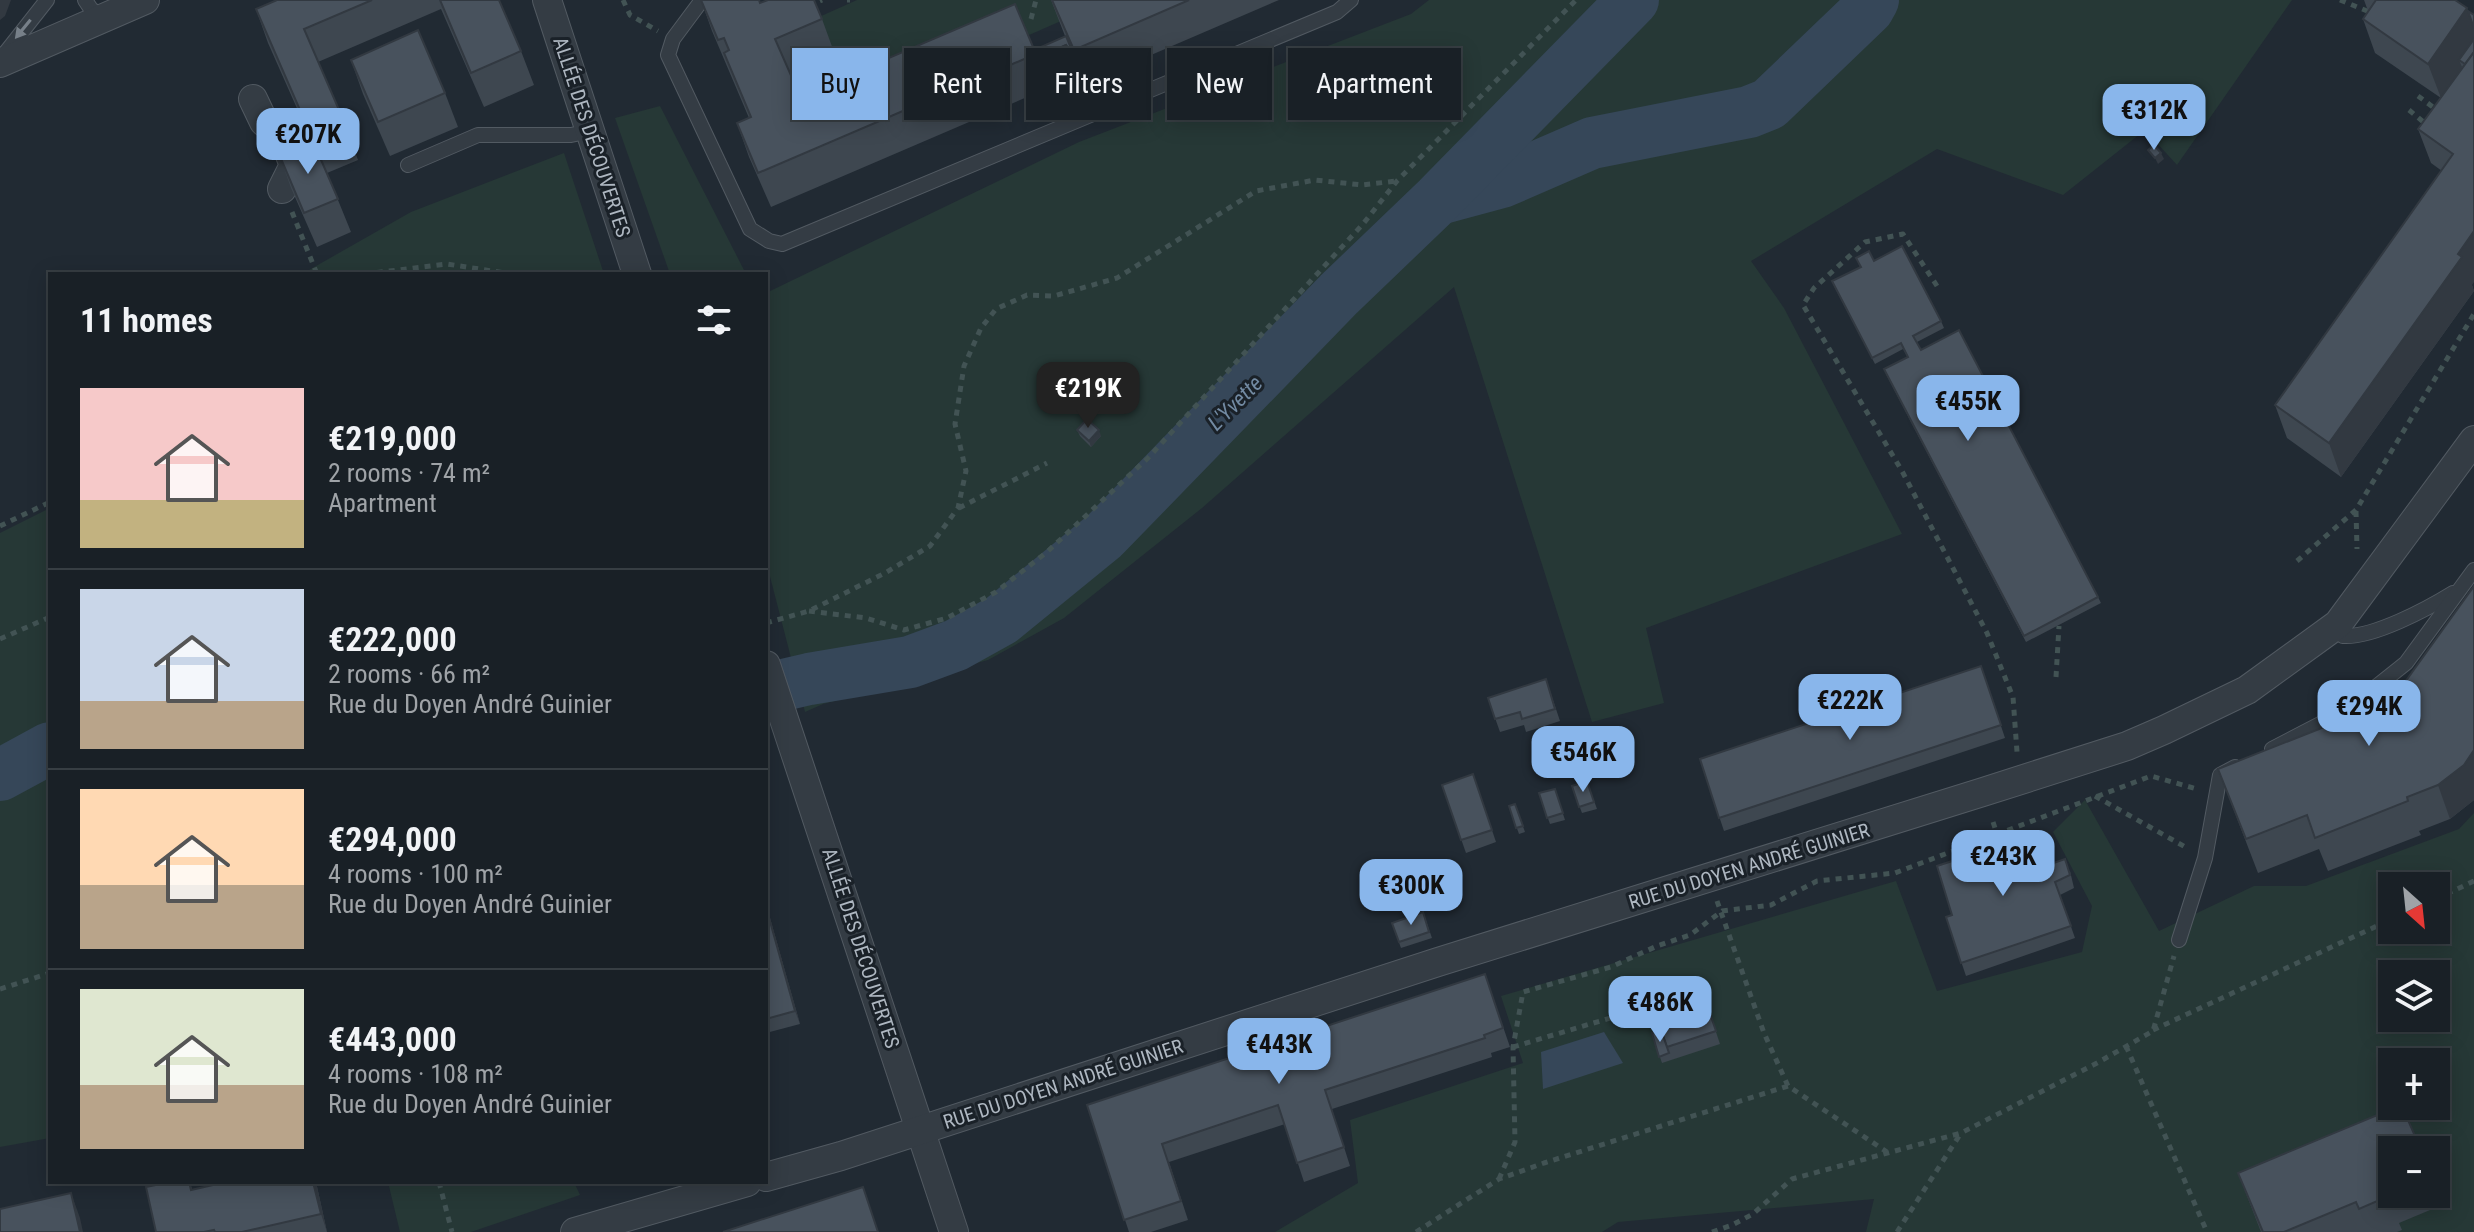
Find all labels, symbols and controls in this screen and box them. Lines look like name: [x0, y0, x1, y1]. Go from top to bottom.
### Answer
one-way arrow: [15, 19, 32, 39]
street label: ALLÉE DES DÉCOUVERTES: [548, 34, 636, 240]
chip: Buy: [792, 48, 888, 120]
chip: Rent: [904, 48, 1010, 120]
chip: Filters: [1026, 48, 1151, 120]
chip: New: [1167, 48, 1272, 120]
chip: Apartment: [1288, 48, 1461, 120]
pin: €312K: [2098, 84, 2210, 152]
text: €312K: [2121, 95, 2187, 125]
pin: €207K: [252, 108, 364, 176]
text: €207K: [275, 119, 341, 149]
icon: filters: [692, 298, 736, 342]
text: 11 homes: [80, 300, 213, 340]
pin: €219K: [1032, 362, 1144, 430]
water label: L'Yvette: [1203, 371, 1267, 435]
text: €219K: [1055, 373, 1121, 403]
pin: €455K: [1912, 375, 2024, 443]
text: €455K: [1935, 386, 2001, 416]
text: €219,000: [328, 418, 457, 458]
icon: home: [144, 420, 240, 516]
text: 2 rooms · 74 m²: [328, 458, 490, 488]
text: Apartment: [328, 488, 437, 518]
text: €222,000: [328, 619, 457, 659]
icon: home: [144, 621, 240, 717]
text: 2 rooms · 66 m²: [328, 659, 490, 689]
pin: €222K: [1794, 674, 1906, 742]
pin: €294K: [2313, 680, 2425, 748]
text: €222K: [1817, 685, 1883, 715]
text: Rue du Doyen André Guinier: [328, 689, 612, 719]
text: €294K: [2336, 691, 2402, 721]
pin: €546K: [1527, 726, 1639, 794]
text: €546K: [1550, 737, 1616, 767]
street label: RUE DU DOYEN ANDRÉ GUINIER: [1626, 818, 1873, 914]
text: €294,000: [328, 819, 457, 859]
icon: home: [144, 821, 240, 917]
pin: €243K: [1947, 830, 2059, 898]
text: €243K: [1970, 841, 2036, 871]
street label: ALLÉE DES DÉCOUVERTES: [817, 845, 905, 1051]
text: 4 rooms · 100 m²: [328, 859, 503, 889]
pin: €300K: [1355, 859, 1467, 927]
text: €300K: [1378, 870, 1444, 900]
north arrow: [2378, 872, 2450, 944]
map controls: [2378, 872, 2450, 1208]
text: Rue du Doyen André Guinier: [328, 889, 612, 919]
button: layers: [2378, 960, 2450, 1032]
pin: €486K: [1604, 976, 1716, 1044]
text: €486K: [1627, 987, 1693, 1017]
pin: €443K: [1223, 1018, 1335, 1086]
text: €443,000: [328, 1019, 457, 1059]
icon: home: [144, 1021, 240, 1117]
text: €443K: [1246, 1029, 1312, 1059]
street label: RUE DU DOYEN ANDRÉ GUINIER: [940, 1034, 1186, 1134]
button: +: [2378, 1048, 2450, 1120]
text: 4 rooms · 108 m²: [328, 1059, 503, 1089]
text: Rue du Doyen André Guinier: [328, 1089, 612, 1119]
button: −: [2378, 1136, 2450, 1208]

